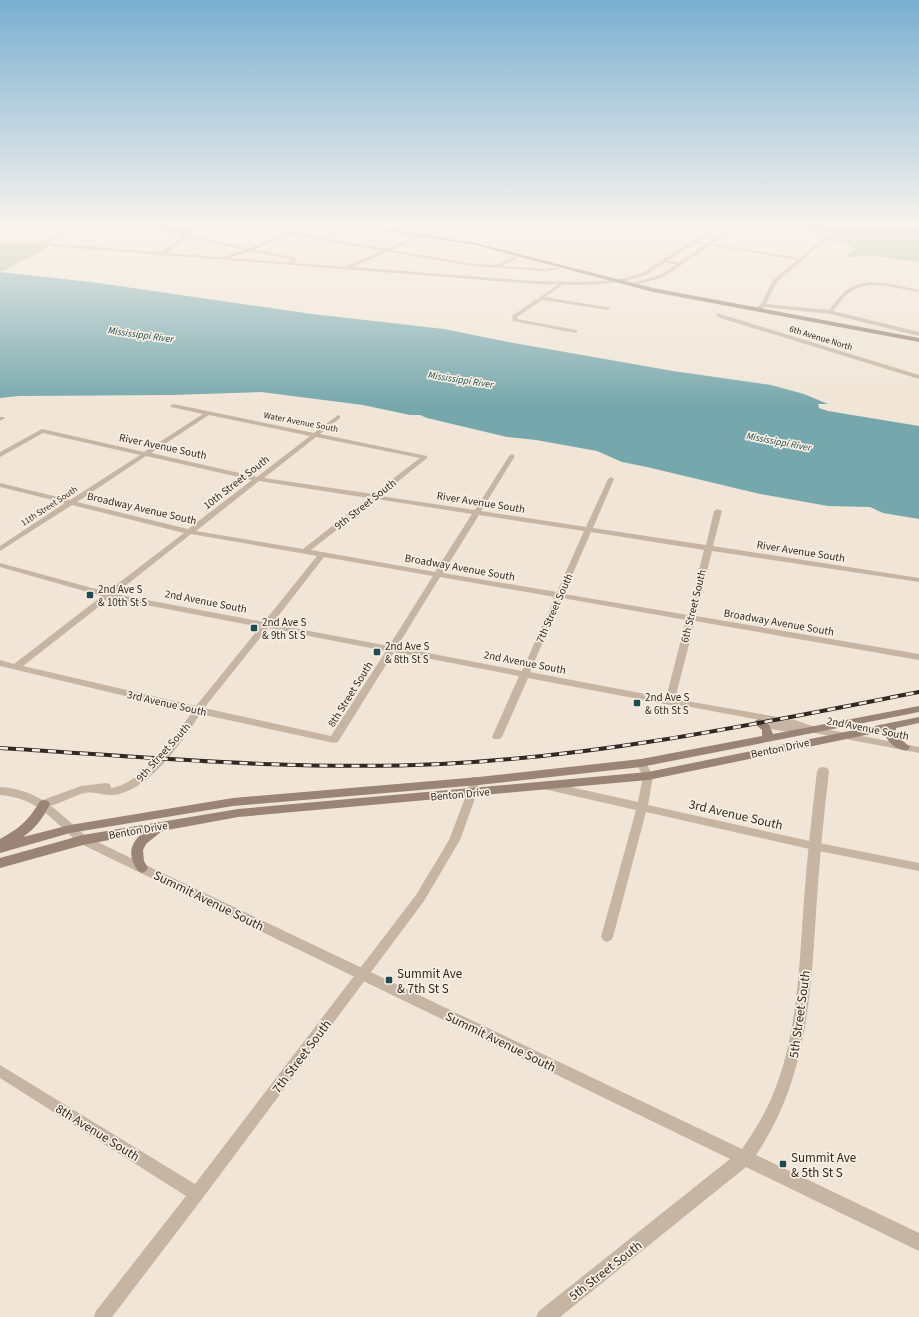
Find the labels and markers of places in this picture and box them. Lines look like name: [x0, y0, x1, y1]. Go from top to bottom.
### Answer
place label: 2nd Ave S & 10th St S: [98, 582, 147, 610]
marker: 2nd Ave S & 10th St S: [85, 590, 95, 600]
place label: 2nd Ave S & 9th St S: [262, 615, 306, 643]
marker: 2nd Ave S & 9th St S: [249, 623, 259, 633]
place label: 2nd Ave S & 8th St S: [385, 639, 429, 667]
marker: 2nd Ave S & 8th St S: [372, 647, 382, 657]
place label: 2nd Ave S & 6th St S: [645, 690, 689, 718]
marker: 2nd Ave S & 6th St S: [632, 698, 642, 708]
place label: Summit Ave & 7th St S: [397, 965, 462, 998]
marker: Summit Ave & 7th St S: [384, 975, 394, 985]
place label: Summit Ave & 5th St S: [791, 1149, 856, 1182]
marker: Summit Ave & 5th St S: [778, 1159, 788, 1169]

